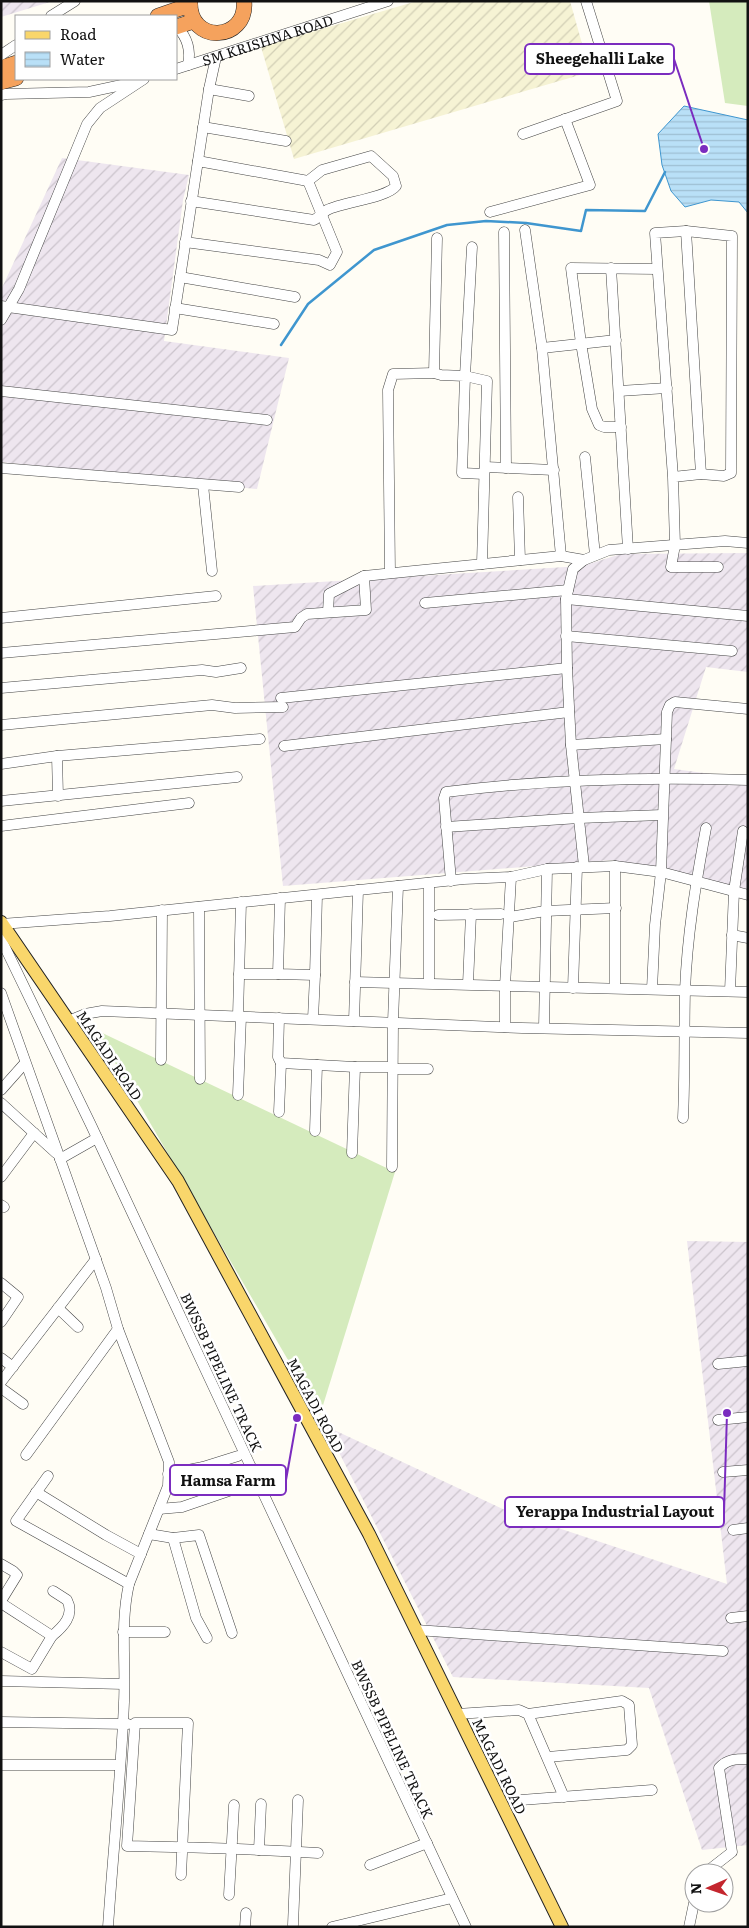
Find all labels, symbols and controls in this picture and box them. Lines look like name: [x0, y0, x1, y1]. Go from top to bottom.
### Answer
street label: SM KRISHNA ROAD: [199, 9, 336, 70]
legend: [15, 15, 178, 80]
text: Road: [60, 22, 96, 45]
callout: Sheegehalli Lake: [525, 44, 674, 74]
text: Sheegehalli Lake: [536, 46, 665, 69]
text: Water: [60, 47, 105, 70]
street label: MAGADI ROAD: [72, 1006, 148, 1104]
street label: BWSSB PIPELINE TRACK: [176, 1289, 268, 1455]
street label: MAGADI ROAD: [283, 1354, 350, 1456]
callout: Hamsa Farm: [170, 1465, 286, 1495]
text: Hamsa Farm: [180, 1468, 276, 1491]
callout: Yerappa Industrial Layout: [505, 1497, 724, 1527]
text: Yerappa Industrial Layout: [516, 1499, 715, 1522]
street label: BWSSB PIPELINE TRACK: [347, 1656, 439, 1822]
street label: MAGADI ROAD: [468, 1715, 532, 1818]
north arrow: [684, 1863, 734, 1913]
text: N: [685, 1882, 705, 1895]

